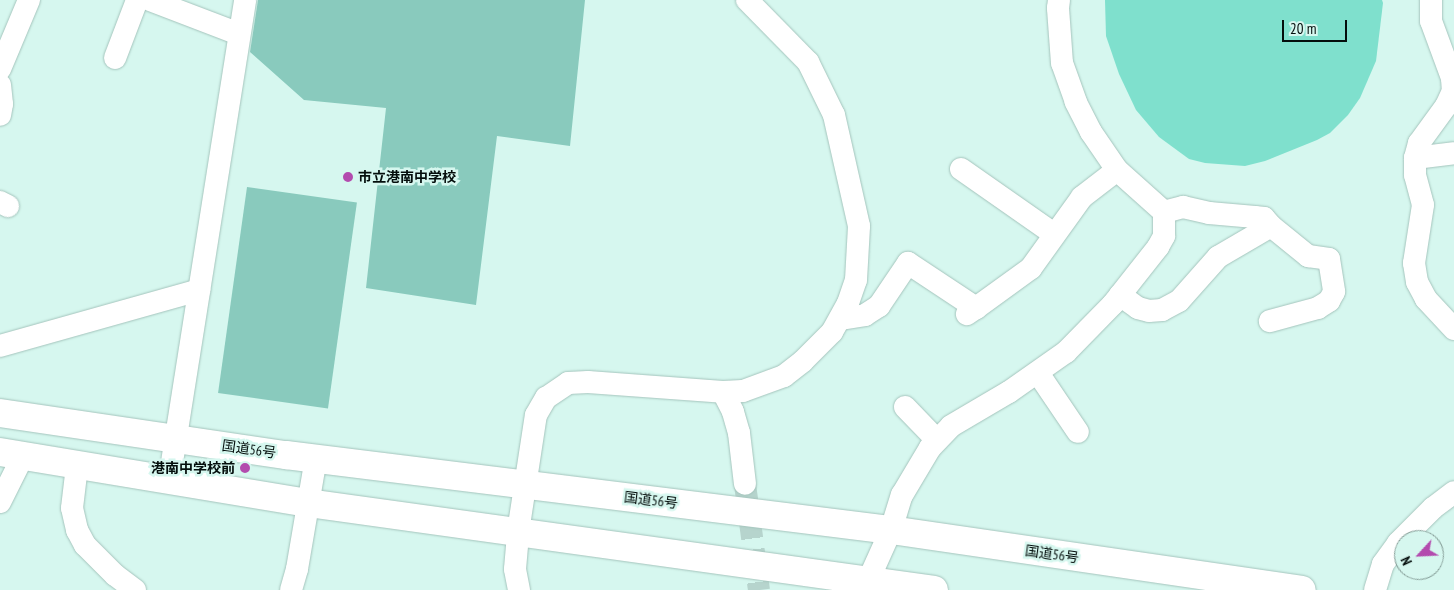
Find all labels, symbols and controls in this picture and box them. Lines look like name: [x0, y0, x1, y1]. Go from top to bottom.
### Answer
scale bar: [1284, 10, 1349, 42]
text: 20 m: [1290, 19, 1316, 38]
place label: 市立港南中学校: [358, 169, 456, 185]
marker: 市立港南中学校: [342, 171, 354, 183]
street label: 国道56号: [221, 437, 277, 461]
place label: 港南中学校前: [151, 460, 235, 476]
marker: 港南中学校前: [239, 462, 251, 474]
street label: 国道56号: [623, 488, 679, 512]
north arrow: [1394, 530, 1444, 580]
street label: 国道56号: [1024, 542, 1080, 566]
text: N: [1397, 554, 1416, 568]

